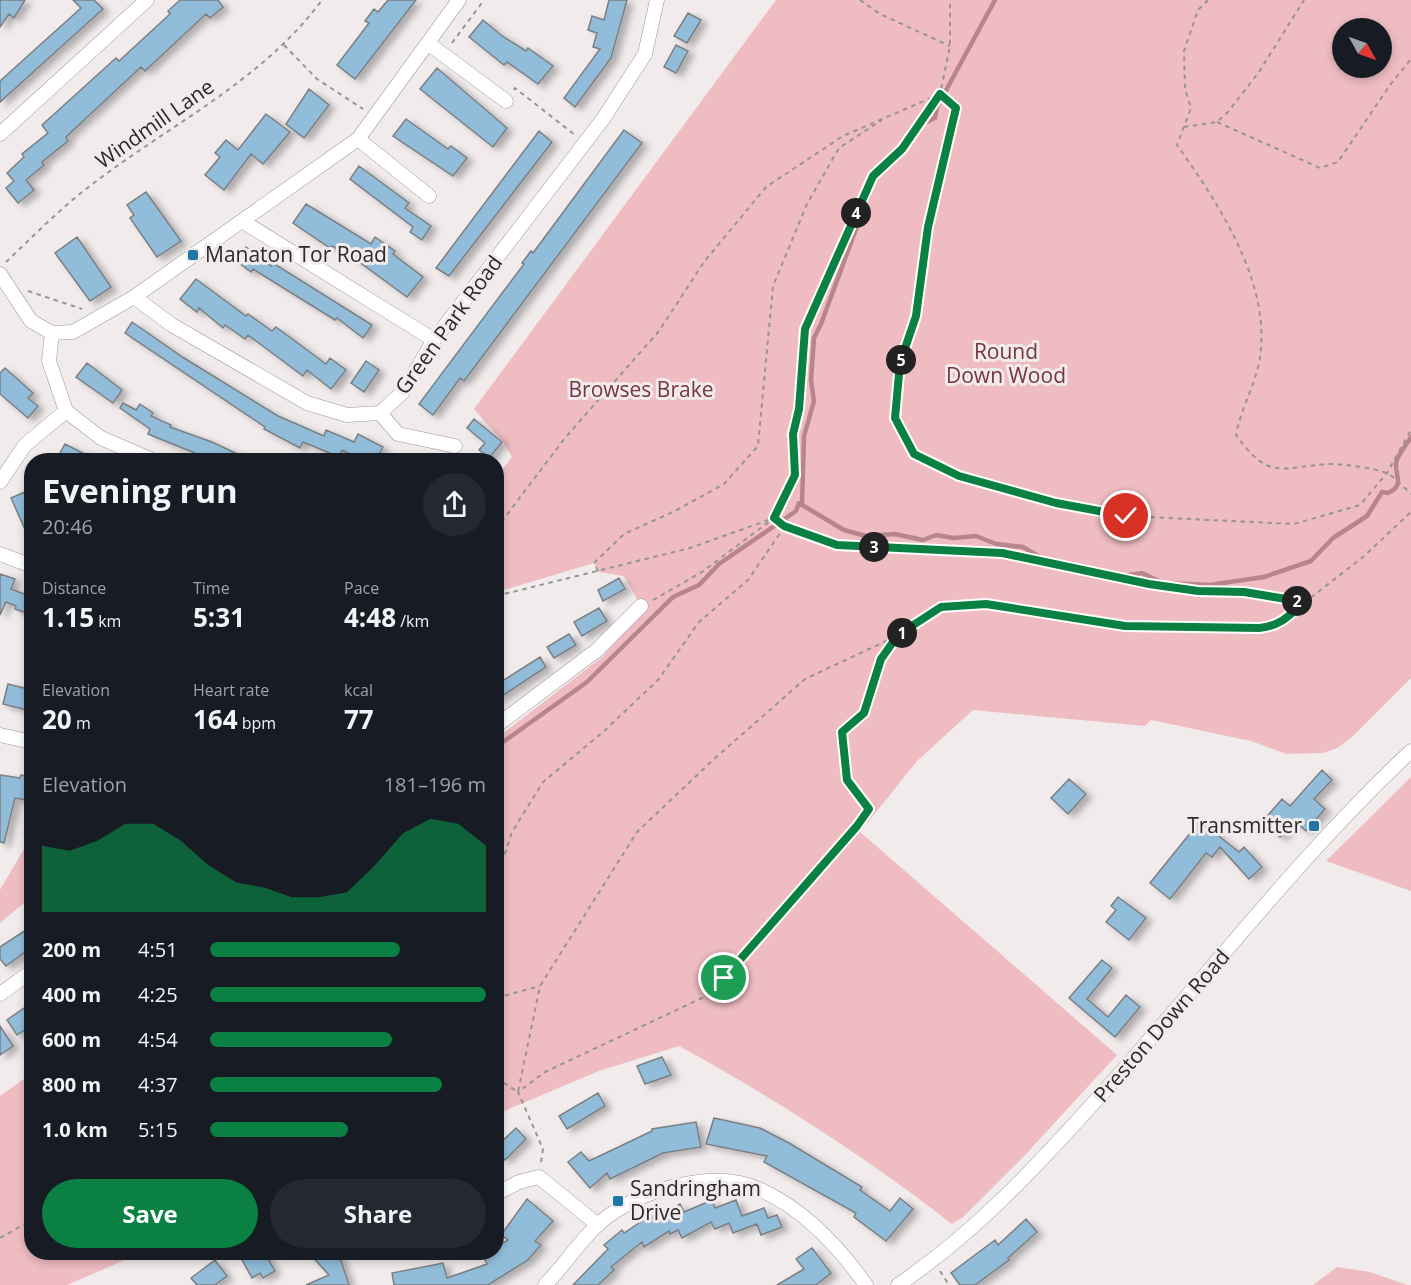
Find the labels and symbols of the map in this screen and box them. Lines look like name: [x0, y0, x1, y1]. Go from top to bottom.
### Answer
north arrow: [1332, 18, 1392, 78]
street label: Windmill Lane: [90, 72, 219, 174]
pin: 4: [841, 198, 871, 228]
place label: Manaton Tor Road: [205, 240, 387, 268]
marker: Manaton Tor Road: [186, 248, 200, 262]
street label: Green Park Road: [388, 249, 508, 399]
park label: Round Down Wood: [946, 337, 1066, 389]
pin: 5: [886, 345, 916, 375]
park label: Browses Brake: [569, 375, 713, 403]
pin: [1100, 490, 1151, 541]
pin: 3: [859, 532, 889, 562]
pin: 2: [1282, 586, 1312, 616]
pin: 1: [887, 618, 917, 648]
place label: Transmitter: [1187, 811, 1302, 839]
marker: Transmitter: [1307, 819, 1321, 833]
street label: Preston Down Road: [1087, 943, 1235, 1108]
pin: [698, 952, 749, 1003]
place label: Sandringham Drive: [630, 1174, 761, 1226]
marker: Sandringham Drive: [611, 1194, 625, 1208]

